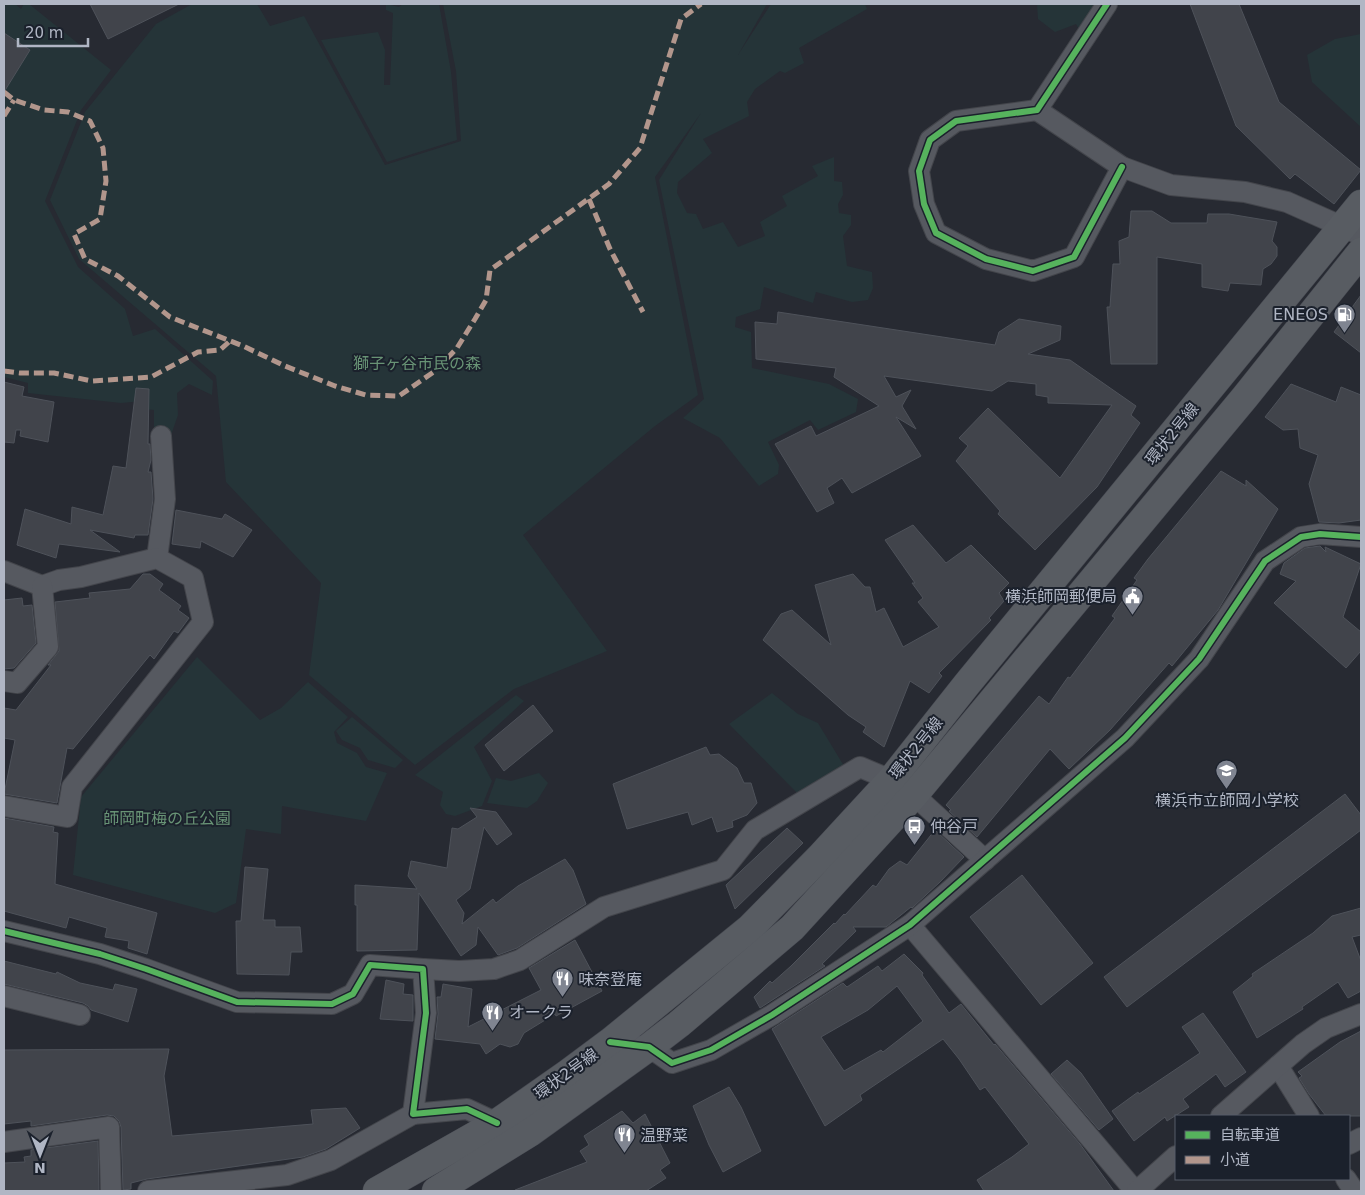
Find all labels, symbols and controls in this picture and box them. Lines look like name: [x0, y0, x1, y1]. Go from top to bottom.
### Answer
scale bar: [18, 15, 88, 47]
text: 20 m: [25, 24, 63, 42]
fuel station icon: ENEOS: [1332, 302, 1356, 333]
place label: ENEOS: [1273, 305, 1328, 324]
park label: 獅子ヶ谷市民の森: [353, 354, 481, 373]
street label: 環状2号線: [1141, 399, 1203, 469]
public building icon: 横浜師岡郵便局: [1121, 584, 1145, 615]
place label: 横浜師岡郵便局: [1005, 587, 1117, 606]
street label: 環状2号線: [885, 713, 947, 783]
school or university icon: 横浜市立師岡小学校: [1215, 759, 1239, 790]
place label: 横浜市立師岡小学校: [1155, 791, 1299, 810]
park label: 師岡町梅の丘公園: [103, 809, 231, 828]
bus stop icon: 仲谷戸: [902, 814, 926, 845]
place label: 仲谷戸: [930, 817, 978, 836]
restaurant icon: 味奈登庵: [550, 967, 574, 998]
place label: 味奈登庵: [578, 970, 642, 989]
restaurant icon: オークラ: [481, 1000, 505, 1031]
place label: オークラ: [509, 1003, 573, 1022]
street label: 環状2号線: [530, 1045, 602, 1103]
legend: [1175, 1115, 1350, 1180]
restaurant icon: 温野菜: [612, 1123, 636, 1154]
place label: 温野菜: [640, 1126, 688, 1145]
text: 自転車道: [1220, 1126, 1280, 1144]
north arrow: [15, 1130, 65, 1180]
text: 小道: [1220, 1151, 1250, 1169]
text: N: [34, 1160, 46, 1176]

